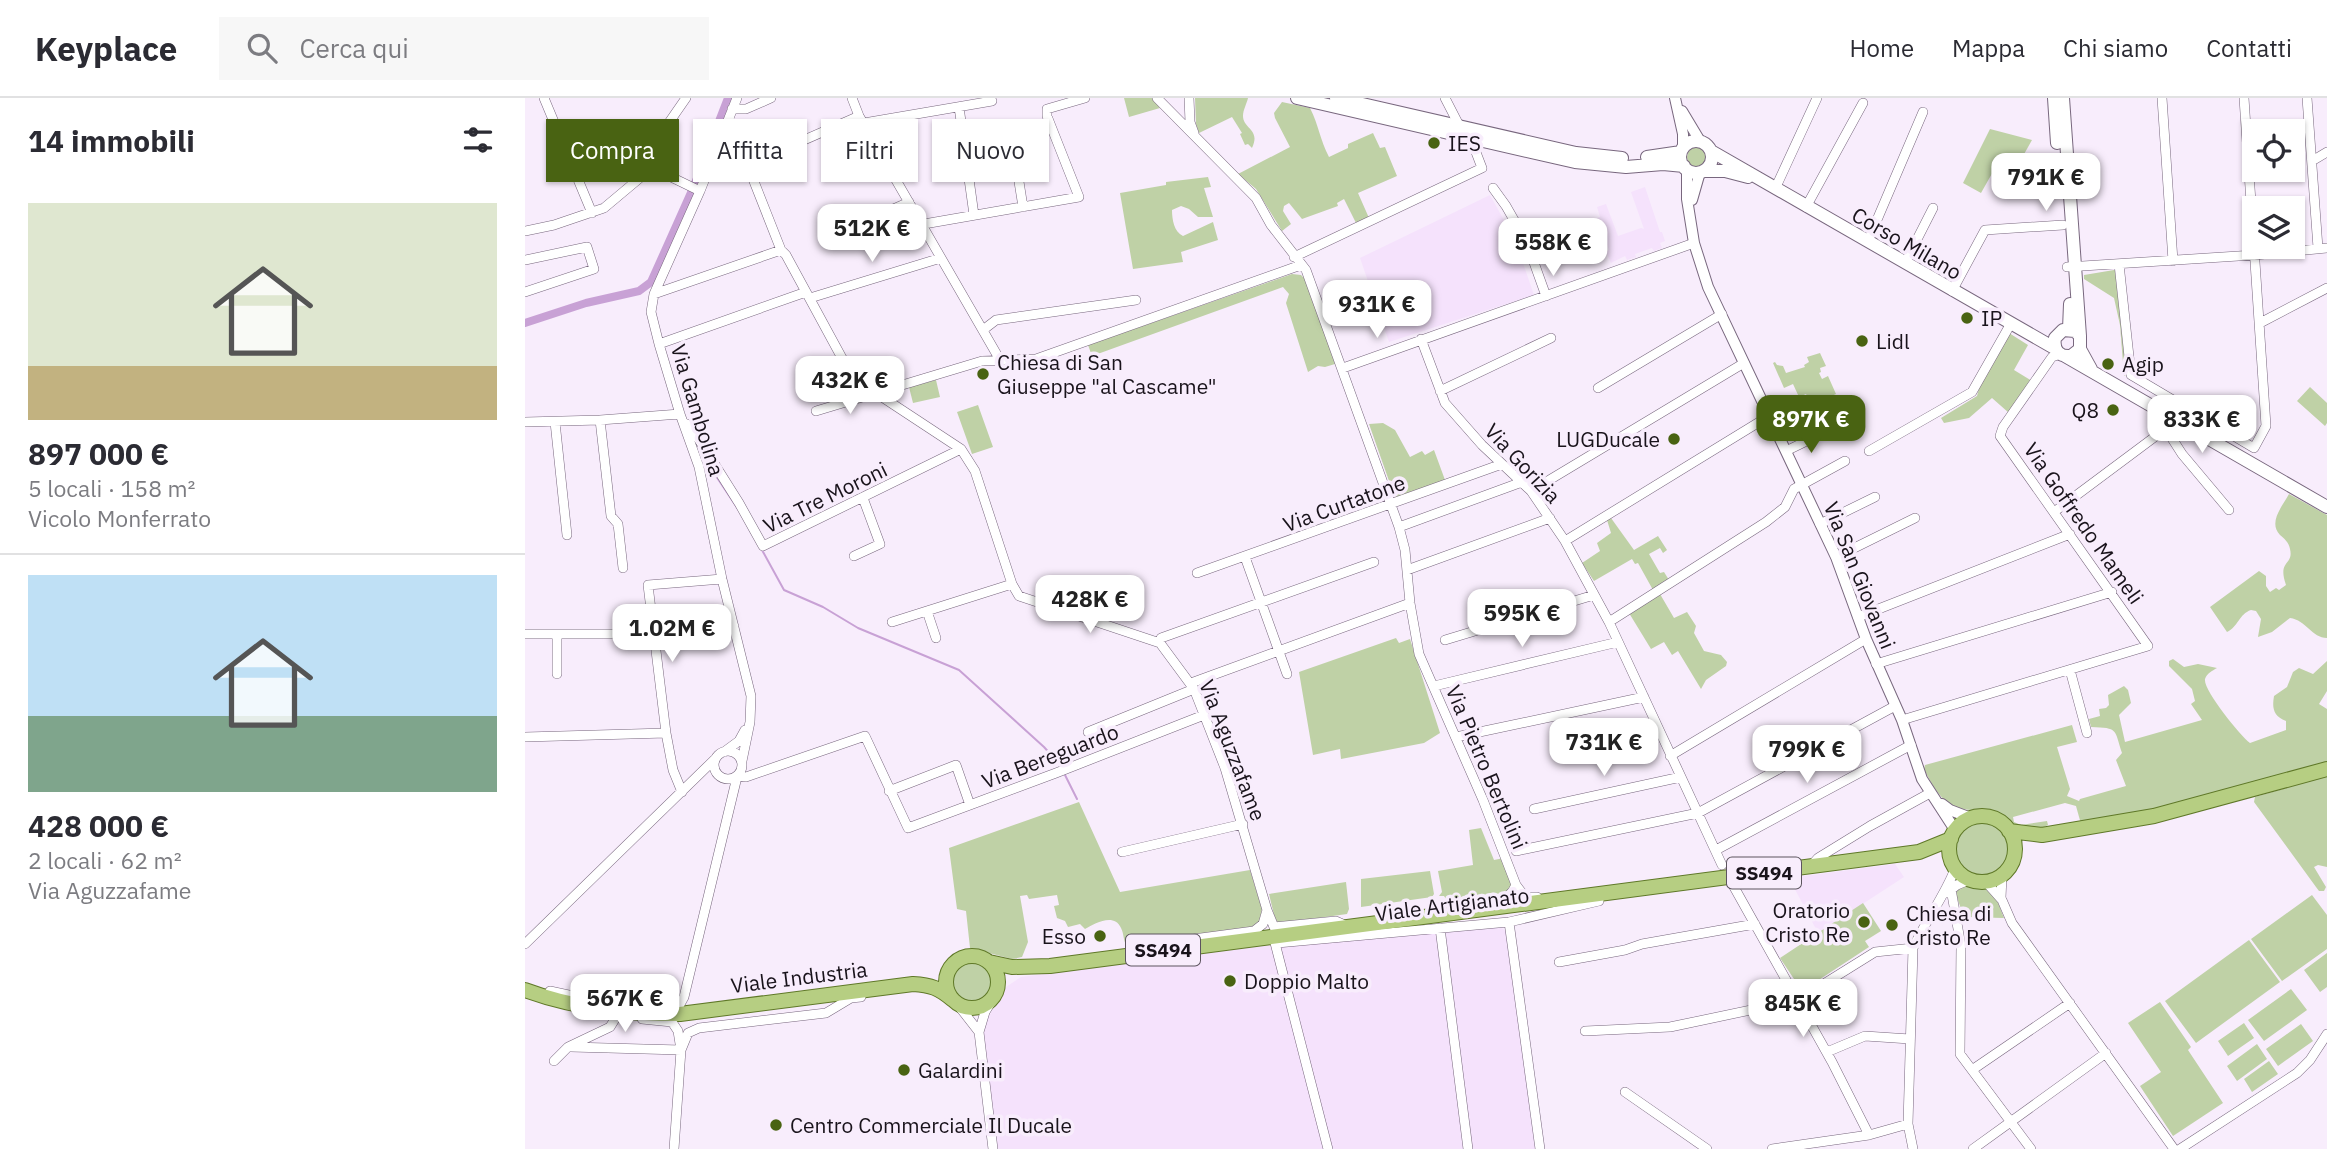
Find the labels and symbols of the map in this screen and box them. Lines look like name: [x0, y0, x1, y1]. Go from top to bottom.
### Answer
place label: IES: [1448, 129, 1481, 157]
marker: IES: [1426, 135, 1442, 151]
pin: 791K €: [1989, 153, 2103, 213]
street label: Corso Milano: [1847, 200, 1967, 286]
pin: 512K €: [815, 204, 929, 264]
pin: 558K €: [1496, 218, 1610, 278]
pin: 931K €: [1320, 280, 1434, 340]
place label: IP: [1981, 304, 2002, 332]
marker: IP: [1959, 310, 1975, 326]
place label: Lidl: [1876, 327, 1910, 355]
marker: Lidl: [1854, 333, 1870, 349]
street label: Via Gambolina: [665, 341, 731, 479]
place label: Chiesa di San Giuseppe "al Cascame": [997, 348, 1217, 400]
place label: Agip: [2122, 350, 2164, 378]
pin: 432K €: [793, 356, 907, 416]
marker: Agip: [2100, 356, 2116, 372]
marker: Chiesa di San Giuseppe "al Cascame": [975, 366, 991, 382]
pin: 897K €: [1754, 396, 1868, 455]
place label: Q8: [2072, 396, 2099, 424]
pin: 833K €: [2145, 396, 2259, 455]
marker: Q8: [2105, 402, 2121, 418]
street label: Via Gorizia: [1479, 417, 1567, 509]
place label: LUGDucale: [1556, 425, 1660, 453]
marker: LUGDucale: [1666, 431, 1682, 447]
street label: Via Goffredo Mameli: [2018, 437, 2150, 609]
street label: Via Tre Moroni: [758, 455, 892, 539]
street label: Via Curtatone: [1279, 468, 1409, 538]
street label: Via San Giovanni: [1818, 497, 1902, 653]
pin: 428K €: [1033, 575, 1147, 635]
pin: 595K €: [1465, 589, 1579, 649]
pin: 1.02M €: [607, 604, 737, 664]
street label: Via Aguzzafame: [1193, 675, 1273, 825]
street label: Via Pietro Bertolini: [1440, 681, 1534, 853]
street label: Via Bereguardo: [978, 717, 1122, 795]
pin: 731K €: [1547, 718, 1661, 778]
pin: 799K €: [1750, 726, 1864, 785]
road number: SS494: [1727, 858, 1801, 888]
street label: Viale Artigianato: [1373, 881, 1531, 927]
place label: Oratorio Cristo Re: [1765, 896, 1850, 948]
place label: Chiesa di Cristo Re: [1906, 899, 1992, 951]
marker: Oratorio Cristo Re: [1856, 914, 1872, 930]
marker: Chiesa di Cristo Re: [1884, 917, 1900, 933]
place label: Esso: [1042, 922, 1086, 950]
marker: Esso: [1092, 928, 1108, 944]
road number: SS494: [1126, 934, 1200, 965]
street label: Viale Industria: [729, 955, 869, 999]
place label: Doppio Malto: [1244, 967, 1369, 995]
marker: Doppio Malto: [1222, 973, 1238, 989]
pin: 567K €: [568, 974, 682, 1034]
pin: 845K €: [1746, 979, 1860, 1039]
place label: Galardini: [918, 1056, 1003, 1084]
marker: Galardini: [896, 1062, 912, 1078]
place label: Centro Commerciale Il Ducale: [790, 1111, 1072, 1139]
marker: Centro Commerciale Il Ducale: [768, 1117, 784, 1133]

